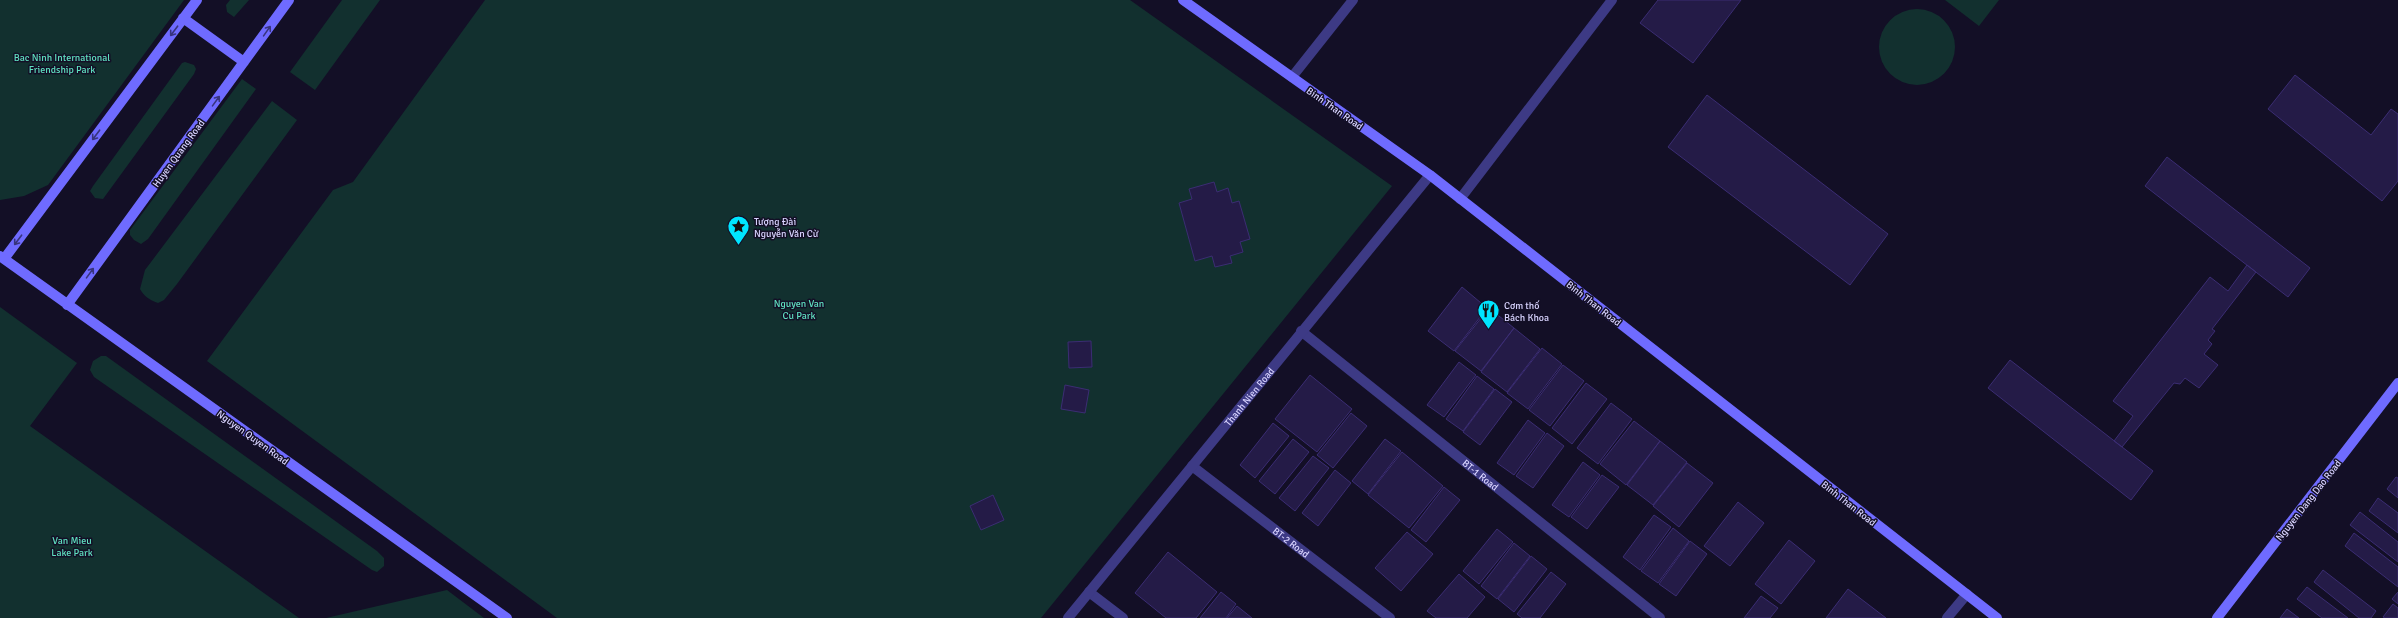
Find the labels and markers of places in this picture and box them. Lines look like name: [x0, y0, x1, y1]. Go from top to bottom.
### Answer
place icon: Tượng Đài Nguyễn Văn Cừ: [726, 214, 752, 247]
place label: Tượng Đài Nguyễn Văn Cừ: [754, 216, 819, 240]
restaurant icon: Cơm thố Bách Khoa: [1475, 298, 1501, 331]
place label: Cơm thố Bách Khoa: [1504, 300, 1549, 324]

